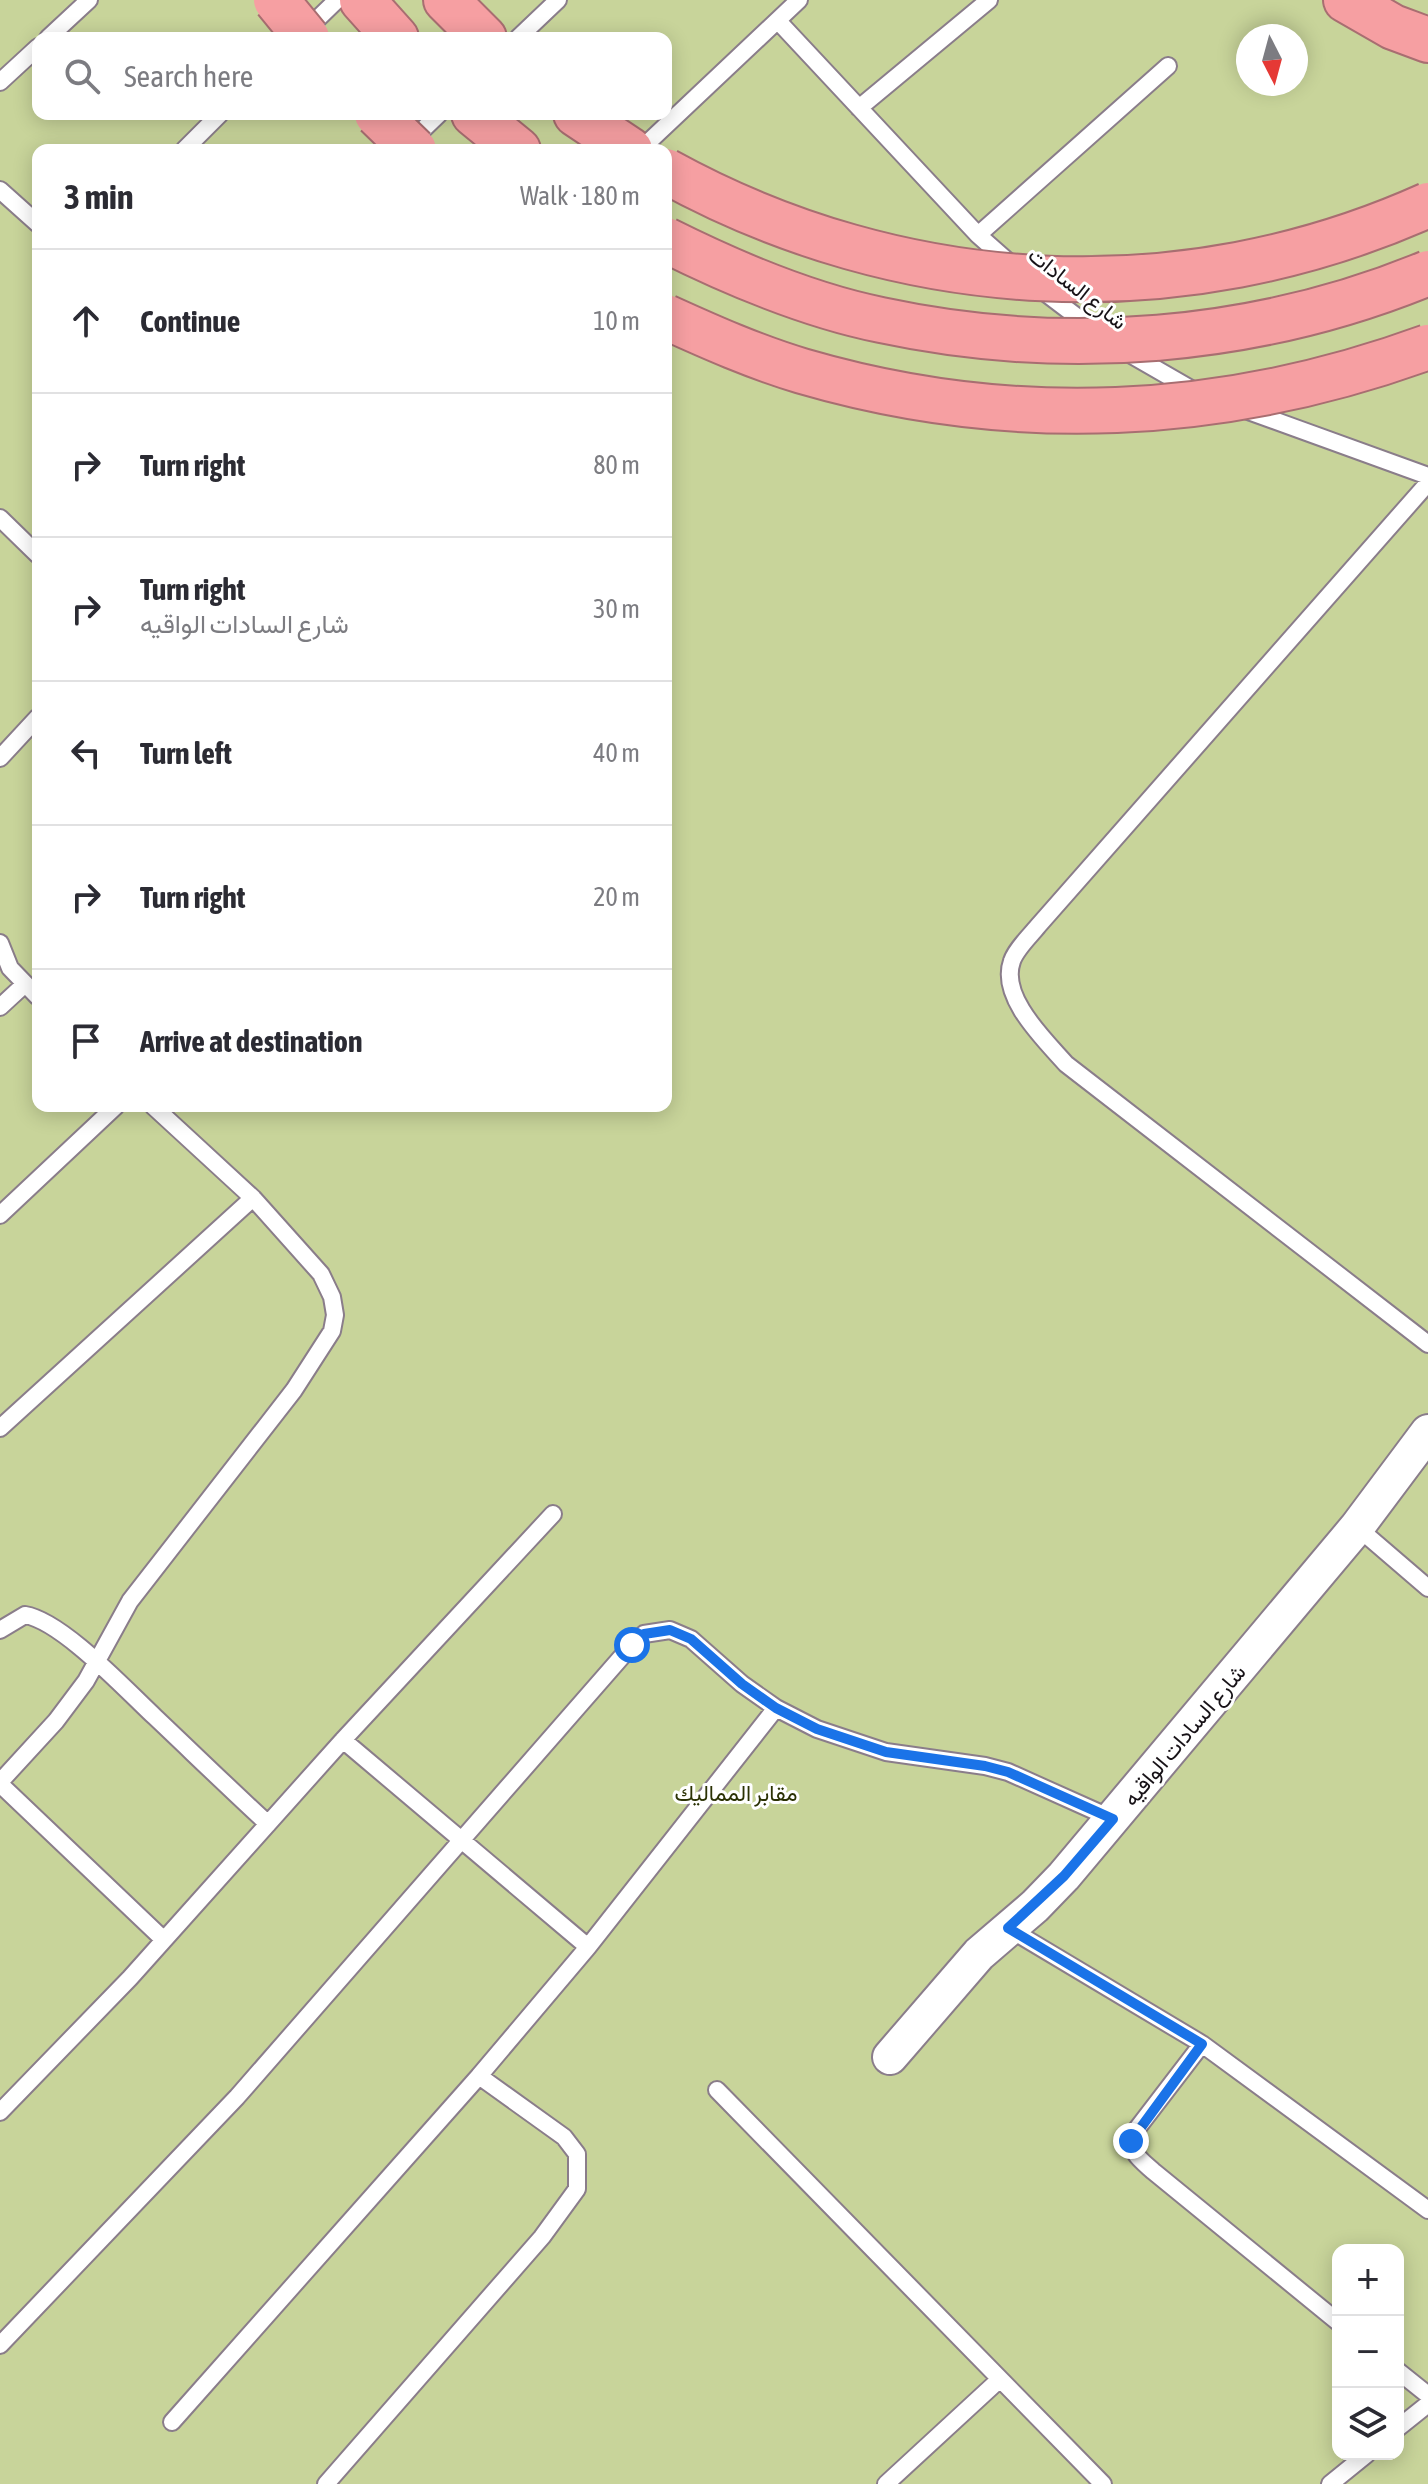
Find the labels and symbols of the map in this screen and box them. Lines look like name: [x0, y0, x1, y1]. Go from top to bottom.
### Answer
north arrow: [1236, 24, 1308, 96]
street label: شارع السادات: [1022, 241, 1132, 336]
route start: [614, 1627, 650, 1663]
street label: شارع السادات الواقيه: [1117, 1659, 1252, 1812]
park label: مقابر المماليك: [674, 1780, 798, 1807]
route end: [1113, 2123, 1149, 2159]

